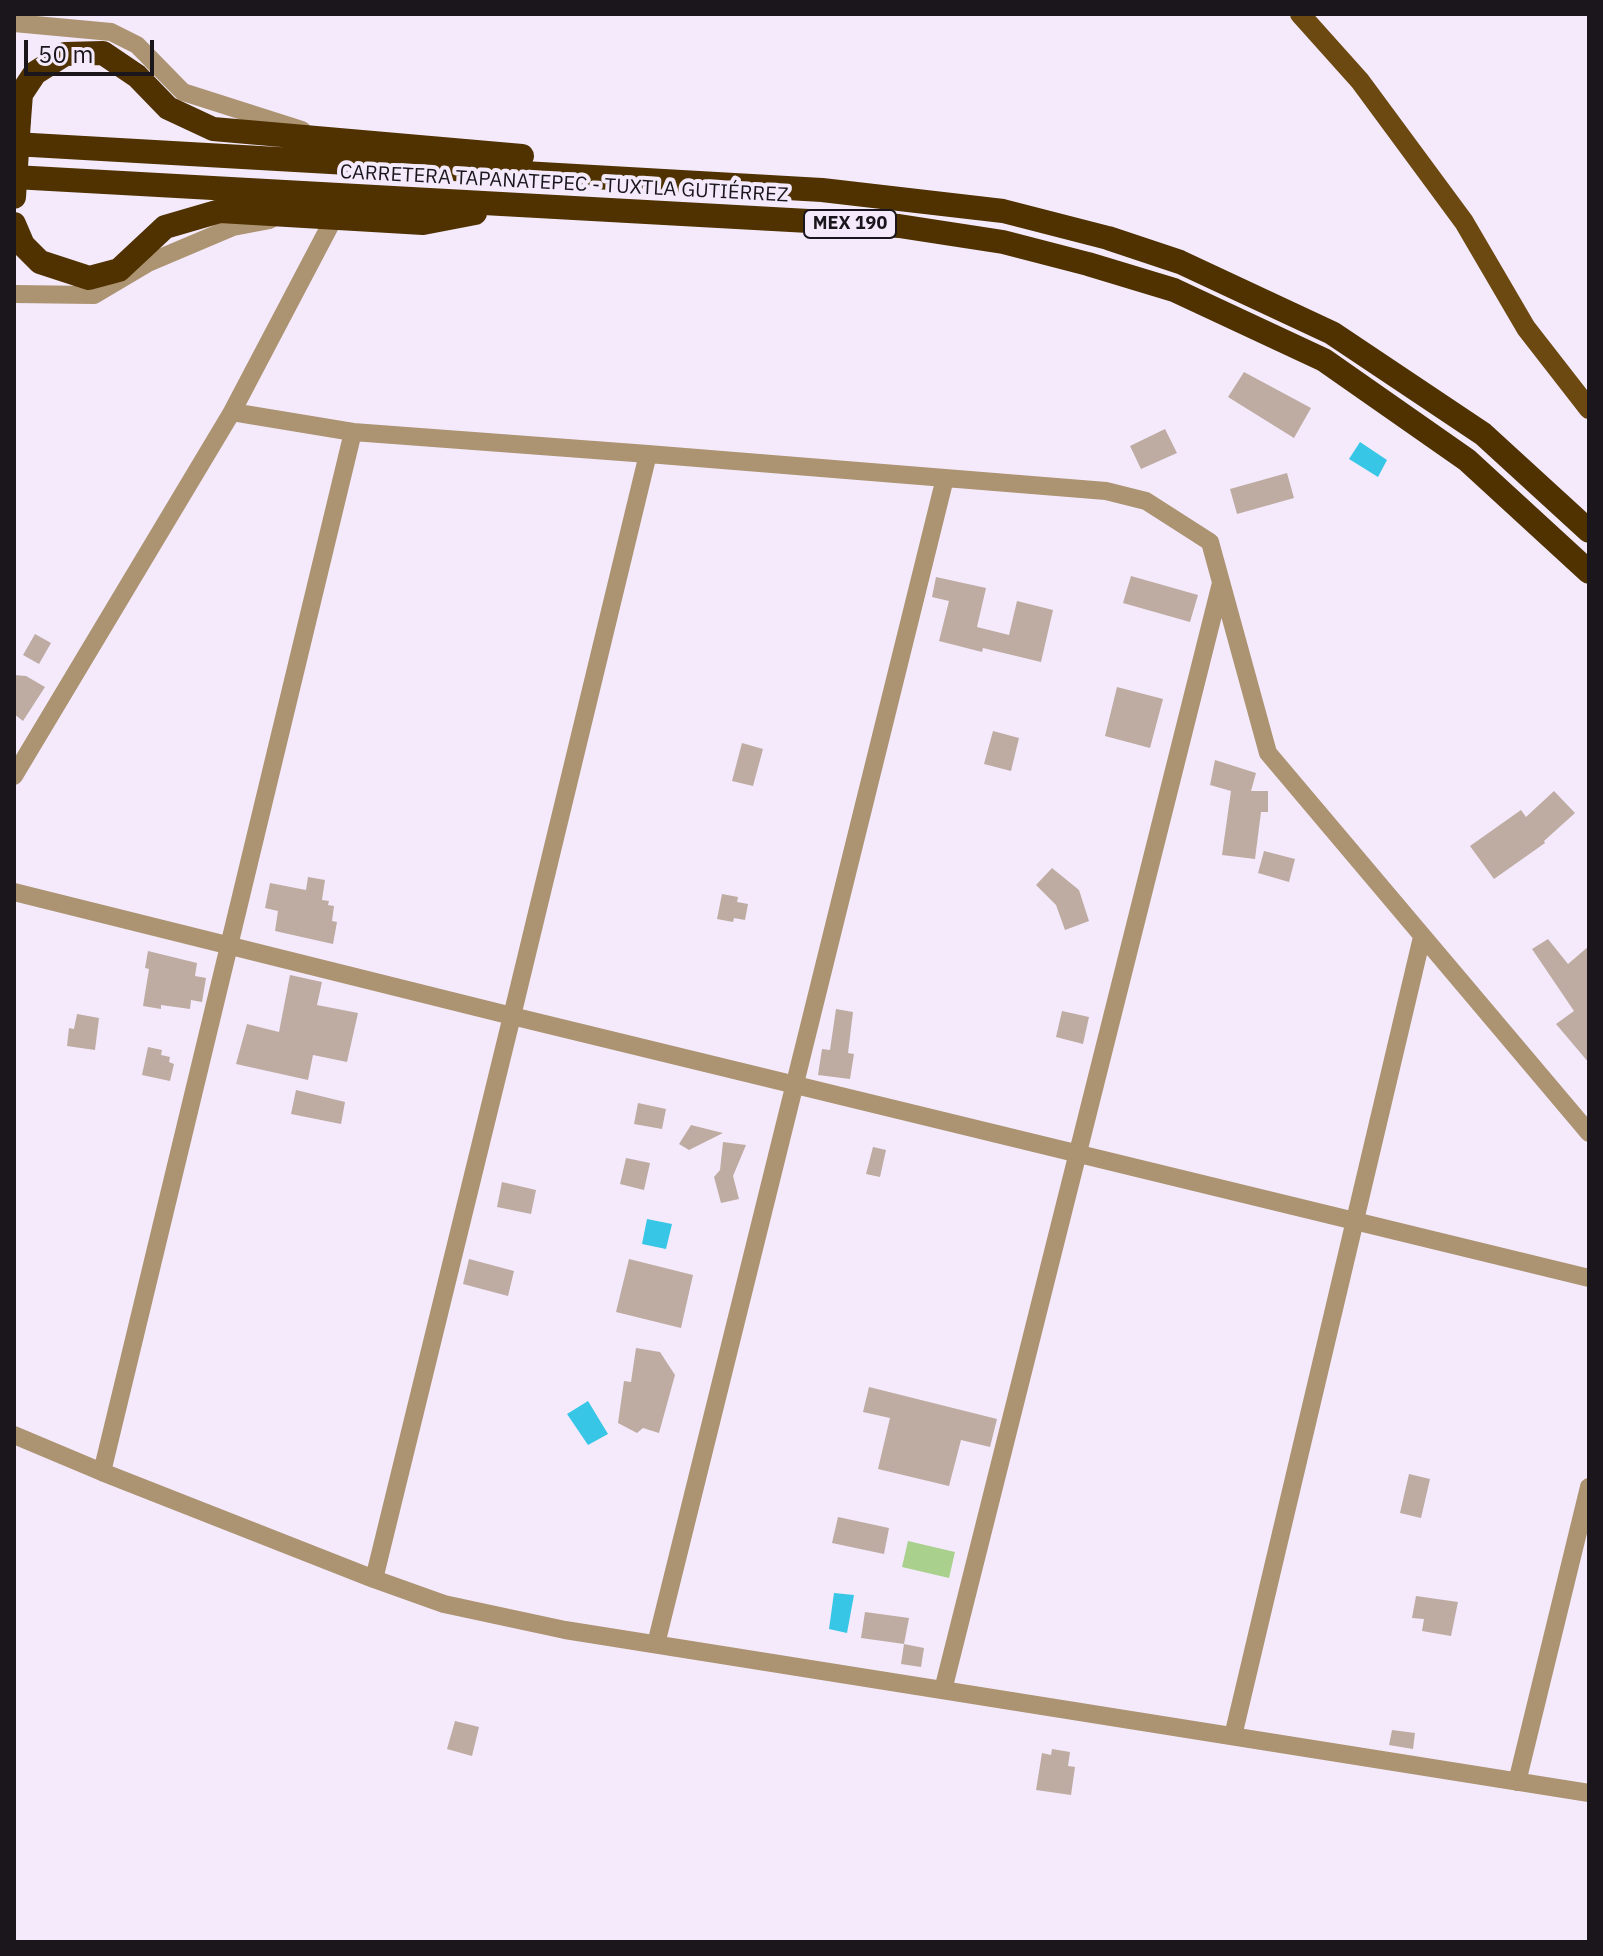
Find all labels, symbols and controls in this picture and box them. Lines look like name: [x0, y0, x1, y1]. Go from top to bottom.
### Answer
scale bar: [28, 24, 158, 74]
text: 50 m: [38, 38, 93, 70]
street label: CARRETERA TAPANATEPEC - TUXTLA GUTIÉRREZ: [339, 160, 789, 208]
road number: MEX 190: [804, 210, 896, 238]

